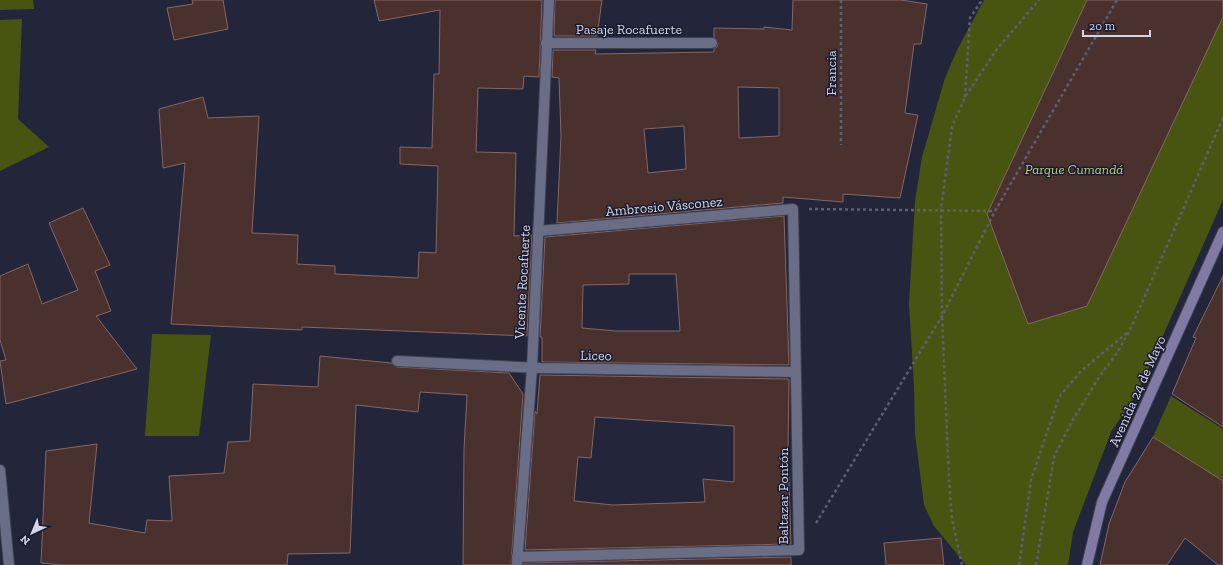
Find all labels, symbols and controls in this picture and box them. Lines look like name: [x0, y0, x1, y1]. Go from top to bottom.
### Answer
scale bar: [1083, 12, 1150, 38]
text: 20 m: [1089, 19, 1116, 33]
street label: Pasaje Rocafuerte: [576, 21, 683, 38]
street label: Francia: [823, 50, 840, 96]
park label: Parque Cumandá: [1025, 161, 1123, 178]
street label: Ambrosio Vásconez: [605, 193, 724, 220]
street label: Vicente Rocafuerte: [511, 224, 534, 340]
street label: Avenida 24 de Mayo: [1105, 333, 1170, 449]
street label: Liceo: [580, 347, 612, 364]
street label: Baltazar Pontón: [775, 448, 792, 544]
north arrow: [12, 513, 52, 553]
text: N: [17, 532, 33, 547]

